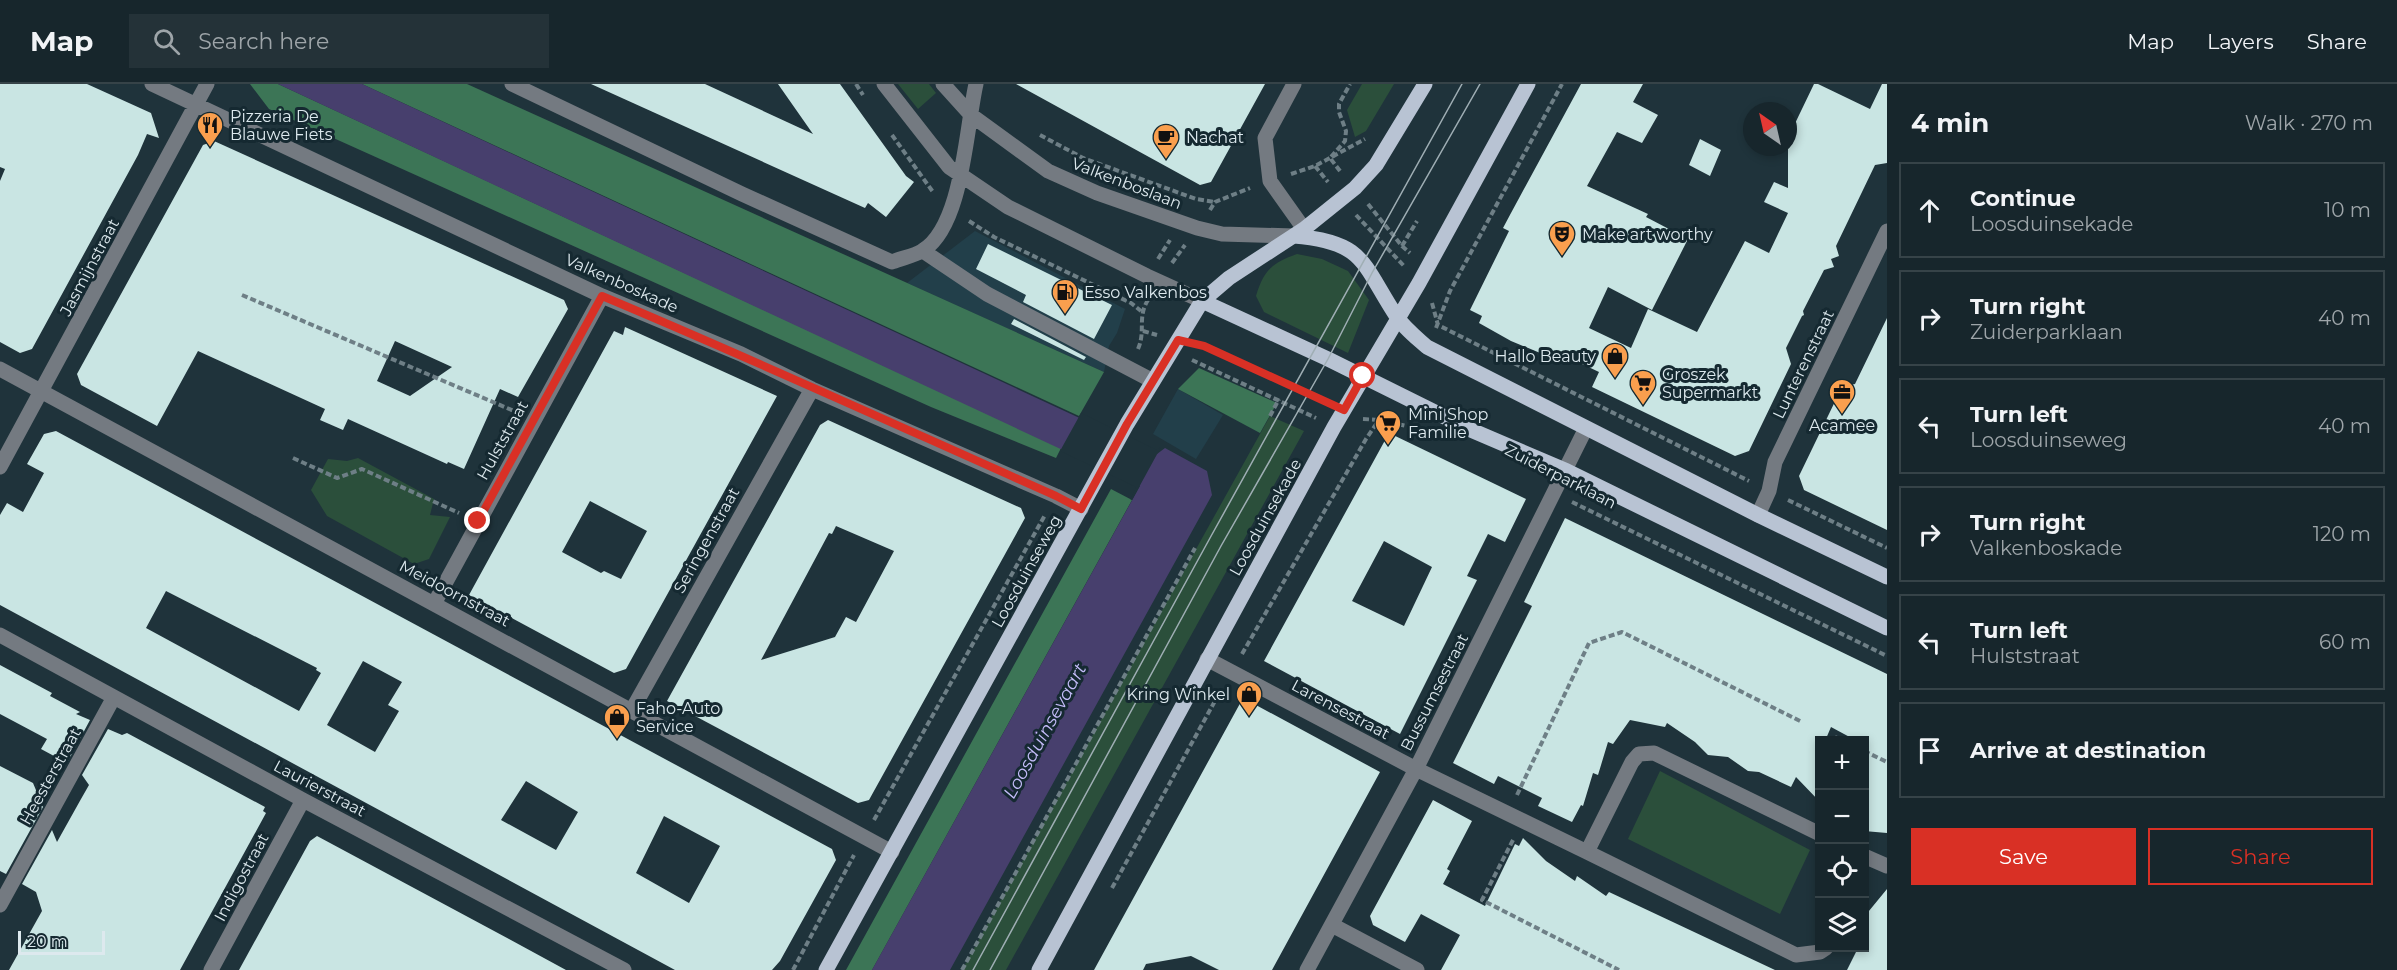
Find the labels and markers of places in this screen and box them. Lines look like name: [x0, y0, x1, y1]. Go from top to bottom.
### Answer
place label: Pizzeria De Blauwe Fiets: [230, 107, 333, 144]
restaurant icon: Pizzeria De Blauwe Fiets: [195, 110, 225, 148]
cafe icon: Nachat: [1151, 122, 1181, 160]
place label: Nachat: [1186, 128, 1245, 147]
theatre icon: Make art worthy: [1547, 219, 1577, 257]
place label: Make art worthy: [1582, 225, 1713, 244]
fuel station icon: Esso Valkenbos: [1050, 277, 1080, 315]
place label: Esso Valkenbos: [1084, 283, 1207, 302]
shop icon: Hallo Beauty: [1600, 341, 1630, 379]
place label: Hallo Beauty: [1494, 347, 1596, 366]
place label: Groszek Supermarkt: [1662, 365, 1759, 402]
supermarket icon: Groszek Supermarkt: [1628, 368, 1658, 406]
office icon: Acamee: [1827, 377, 1857, 415]
place label: Mini Shop Familie: [1408, 405, 1489, 442]
supermarket icon: Mini Shop Familie: [1373, 408, 1403, 446]
place label: Acamee: [1809, 416, 1875, 435]
shop icon: Kring Winkel: [1234, 679, 1264, 717]
place label: Kring Winkel: [1126, 685, 1230, 704]
place label: Faho-Auto Service: [636, 699, 720, 736]
shop icon: Faho-Auto Service: [602, 702, 632, 740]

